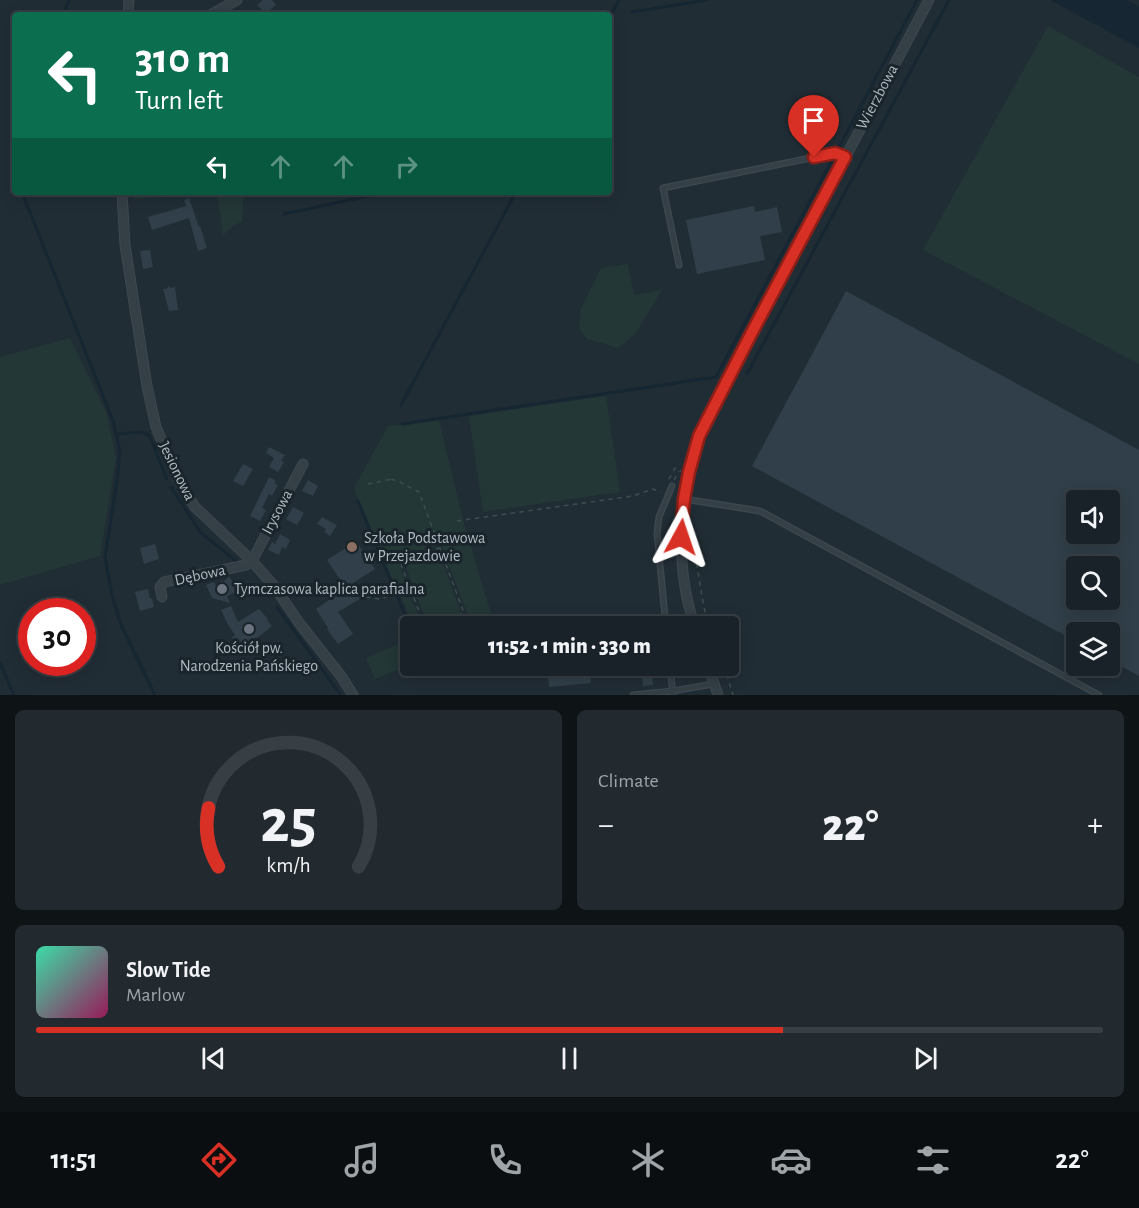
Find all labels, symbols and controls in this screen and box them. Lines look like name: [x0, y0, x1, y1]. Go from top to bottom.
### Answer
icon: left: [36, 36, 114, 114]
text: 310 m: [135, 38, 230, 80]
street label: Wierzbowa: [853, 62, 901, 132]
text: Turn left: [135, 87, 223, 114]
pin: [788, 95, 839, 157]
icon: arrive: [797, 104, 830, 137]
icon: left: [201, 150, 234, 183]
icon: ahead: [264, 150, 297, 183]
icon: ahead: [327, 150, 360, 183]
icon: right: [390, 150, 423, 183]
street label: Jesionowa: [156, 439, 198, 503]
street label: Irysowa: [259, 487, 296, 537]
map controls: [1066, 490, 1120, 676]
button: sound: [1066, 490, 1120, 544]
position arrow: [649, 505, 713, 569]
place label: Szkoła Podstawowa w Przejazdowie: [364, 530, 485, 565]
marker: Szkoła Podstawowa w Przejazdowie: [345, 540, 359, 554]
button: search: [1066, 556, 1120, 610]
street label: Dębowa: [173, 562, 227, 588]
place label: Tymczasowa kaplica parafialna: [234, 581, 425, 598]
marker: Tymczasowa kaplica parafialna: [215, 582, 229, 596]
speed limit sign: 30: [18, 598, 96, 676]
marker: Kościół pw. Narodzenia Pańskiego: [242, 622, 256, 636]
button: layers: [1066, 622, 1120, 676]
text: 11:52 · 1 min · 330 m: [488, 635, 651, 657]
place label: Kościół pw. Narodzenia Pańskiego: [180, 640, 318, 674]
text: Climate: [598, 771, 659, 791]
text: 25: [260, 791, 317, 853]
text: 22°: [822, 804, 879, 849]
text: −: [598, 809, 614, 842]
text: +: [1087, 809, 1103, 842]
text: km/h: [266, 855, 311, 876]
text: Slow Tide: [126, 959, 211, 981]
text: Marlow: [126, 985, 185, 1005]
icon: previous: [197, 1042, 230, 1075]
icon: pause: [553, 1042, 586, 1075]
icon: next: [909, 1042, 942, 1075]
icon: directions: [198, 1139, 240, 1181]
icon: music: [341, 1139, 383, 1181]
icon: phone: [484, 1139, 526, 1181]
icon: climate: [627, 1139, 669, 1181]
icon: car: [770, 1139, 812, 1181]
icon: filters: [912, 1139, 954, 1181]
text: 11:51: [50, 1146, 97, 1173]
text: 22°: [1055, 1146, 1089, 1173]

